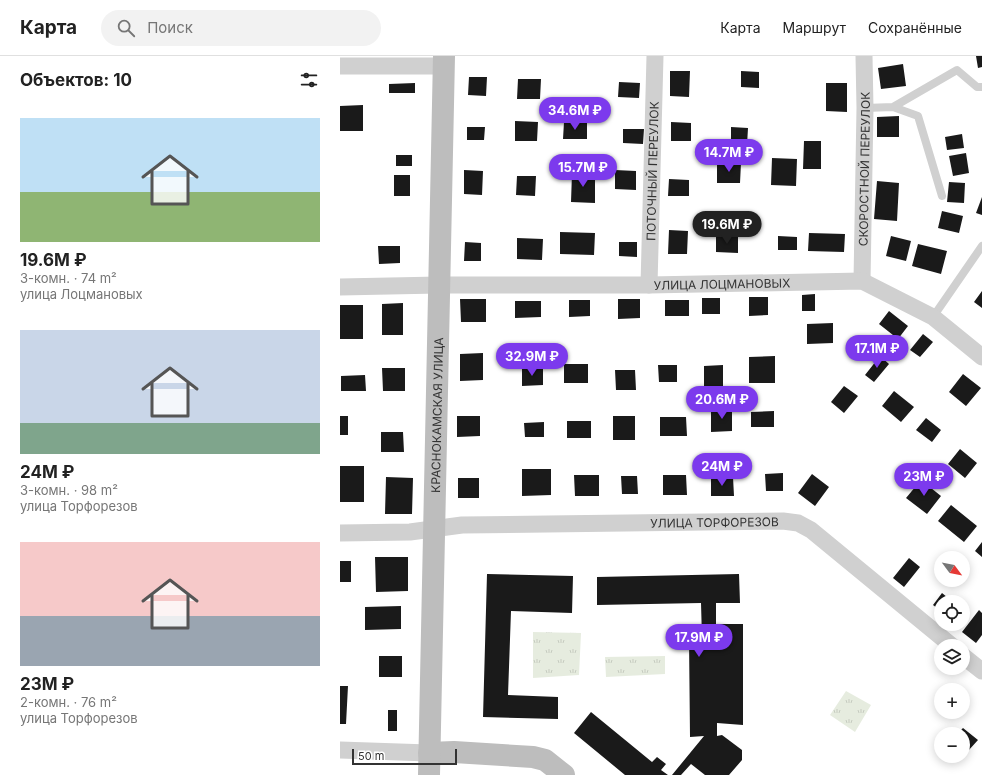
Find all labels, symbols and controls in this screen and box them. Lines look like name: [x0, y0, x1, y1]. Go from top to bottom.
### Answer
search box: [101, 10, 381, 46]
text: Карта: [20, 16, 77, 39]
icon: search: [115, 17, 137, 39]
text: Поиск: [147, 18, 193, 37]
text: Карта: [720, 19, 761, 36]
text: Маршрут: [783, 19, 846, 36]
text: Сохранённые: [868, 19, 962, 36]
icon: filters: [298, 69, 320, 91]
text: Объектов: 10: [20, 70, 132, 90]
street label: СКОРОСТНОЙ ПЕРЕУЛОК: [855, 92, 873, 246]
pin: 34.6M ₽: [538, 97, 612, 131]
street label: ПОТОЧНЫЙ ПЕРЕУЛОК: [643, 101, 661, 241]
text: 34.6M ₽: [548, 102, 602, 118]
pin: 14.7M ₽: [692, 139, 766, 173]
icon: home: [134, 144, 206, 216]
text: 14.7M ₽: [704, 144, 754, 160]
pin: 15.7M ₽: [546, 154, 620, 188]
text: 15.7M ₽: [558, 159, 608, 175]
pin: 19.6M ₽: [690, 211, 764, 245]
text: 19.6M ₽: [702, 216, 752, 232]
text: 19.6M ₽: [20, 250, 87, 270]
text: 3-комн. · 74 m²: [20, 270, 117, 286]
street label: УЛИЦА ЛОЦМАНОВЫХ: [654, 275, 790, 292]
text: улица Лоцмановых: [20, 286, 143, 302]
pin: 17.1M ₽: [840, 335, 914, 369]
street label: КРАСНОКАМСКАЯ УЛИЦА: [427, 337, 446, 493]
text: 17.1M ₽: [854, 340, 900, 356]
pin: 32.9M ₽: [495, 343, 569, 377]
text: 32.9M ₽: [505, 348, 559, 364]
icon: home: [134, 356, 206, 428]
pin: 20.6M ₽: [685, 386, 759, 420]
text: 20.6M ₽: [695, 391, 749, 407]
pin: 24M ₽: [694, 453, 750, 487]
text: 24M ₽: [701, 458, 743, 474]
text: 24M ₽: [20, 462, 74, 482]
pin: 23M ₽: [896, 463, 952, 497]
text: 23M ₽: [903, 468, 945, 484]
text: 3-комн. · 98 m²: [20, 482, 118, 498]
text: улица Торфорезов: [20, 498, 138, 514]
street label: УЛИЦА ТОРФОРЕЗОВ: [650, 514, 779, 530]
north arrow: [934, 551, 970, 587]
map controls: [934, 551, 970, 763]
icon: home: [134, 568, 206, 640]
button: locate: [934, 595, 970, 631]
pin: 17.9M ₽: [662, 624, 736, 658]
text: 17.9M ₽: [675, 629, 724, 645]
button: layers: [934, 639, 970, 675]
text: 23M ₽: [20, 674, 74, 694]
button: +: [934, 683, 970, 719]
text: 2-комн. · 76 m²: [20, 694, 117, 710]
text: улица Торфорезов: [20, 710, 138, 726]
button: −: [934, 727, 970, 763]
scale bar: [352, 747, 457, 766]
text: 50 m: [358, 749, 384, 763]

